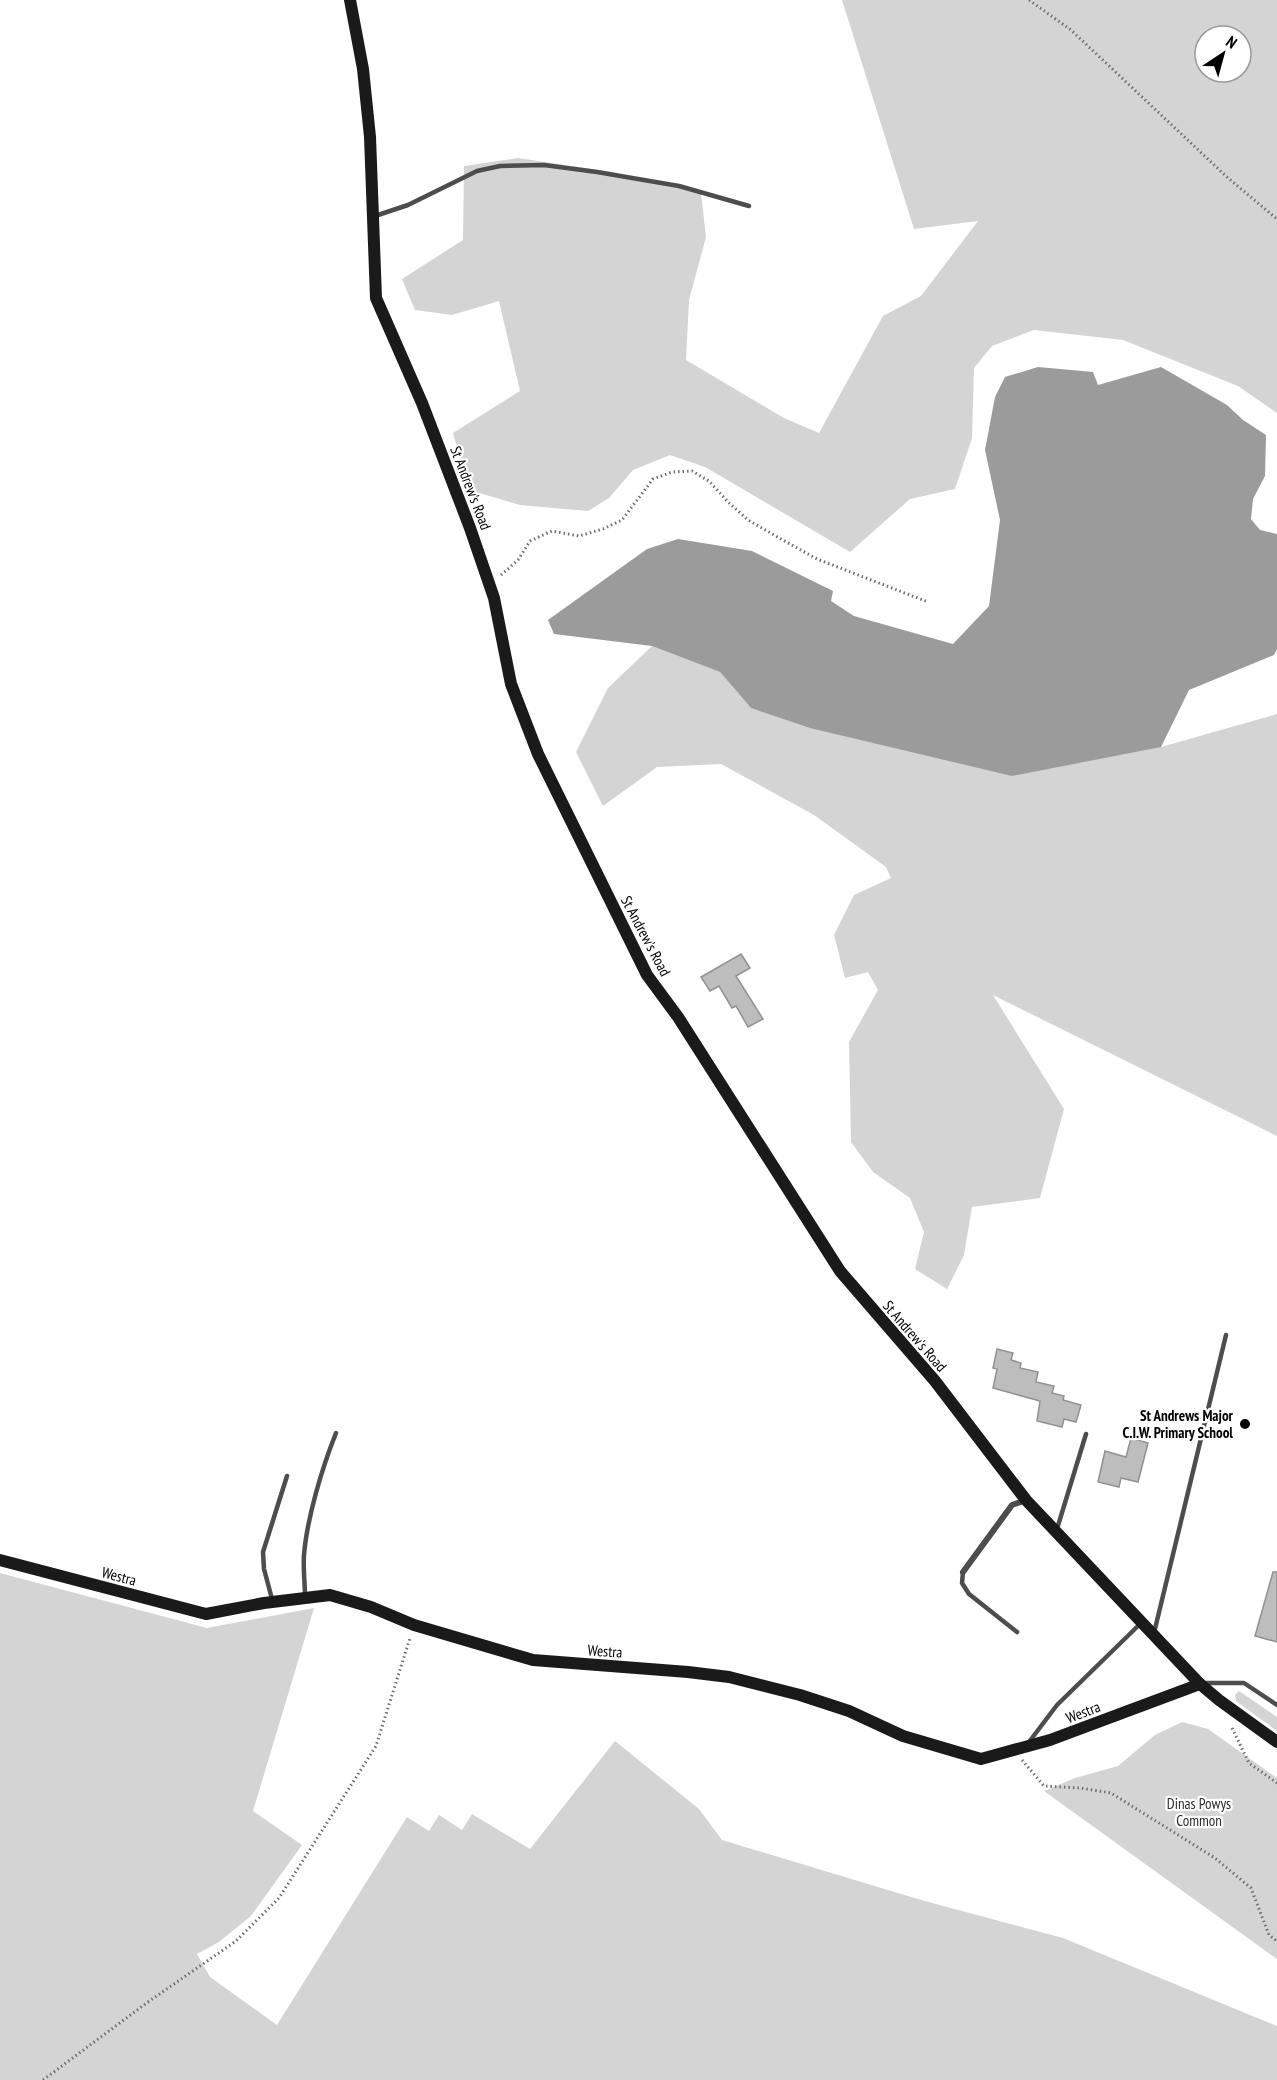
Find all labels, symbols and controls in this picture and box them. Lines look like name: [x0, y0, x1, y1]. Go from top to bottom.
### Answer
north arrow: [1193, 24, 1253, 84]
text: N: [1222, 31, 1241, 52]
street label: St Andrew's Road: [446, 443, 496, 533]
street label: St Andrew's Road: [617, 893, 675, 979]
street label: St Andrew's Road: [879, 1296, 951, 1376]
place label: St Andrews Major C.I.W. Primary School: [1122, 1406, 1234, 1442]
marker: St Andrews Major C.I.W. Primary School: [1238, 1417, 1252, 1431]
street label: Westra: [100, 1562, 138, 1590]
street label: Westra: [587, 1640, 623, 1662]
street label: Westra: [1063, 1697, 1103, 1727]
park label: Dinas Powys Common: [1167, 1794, 1231, 1830]

